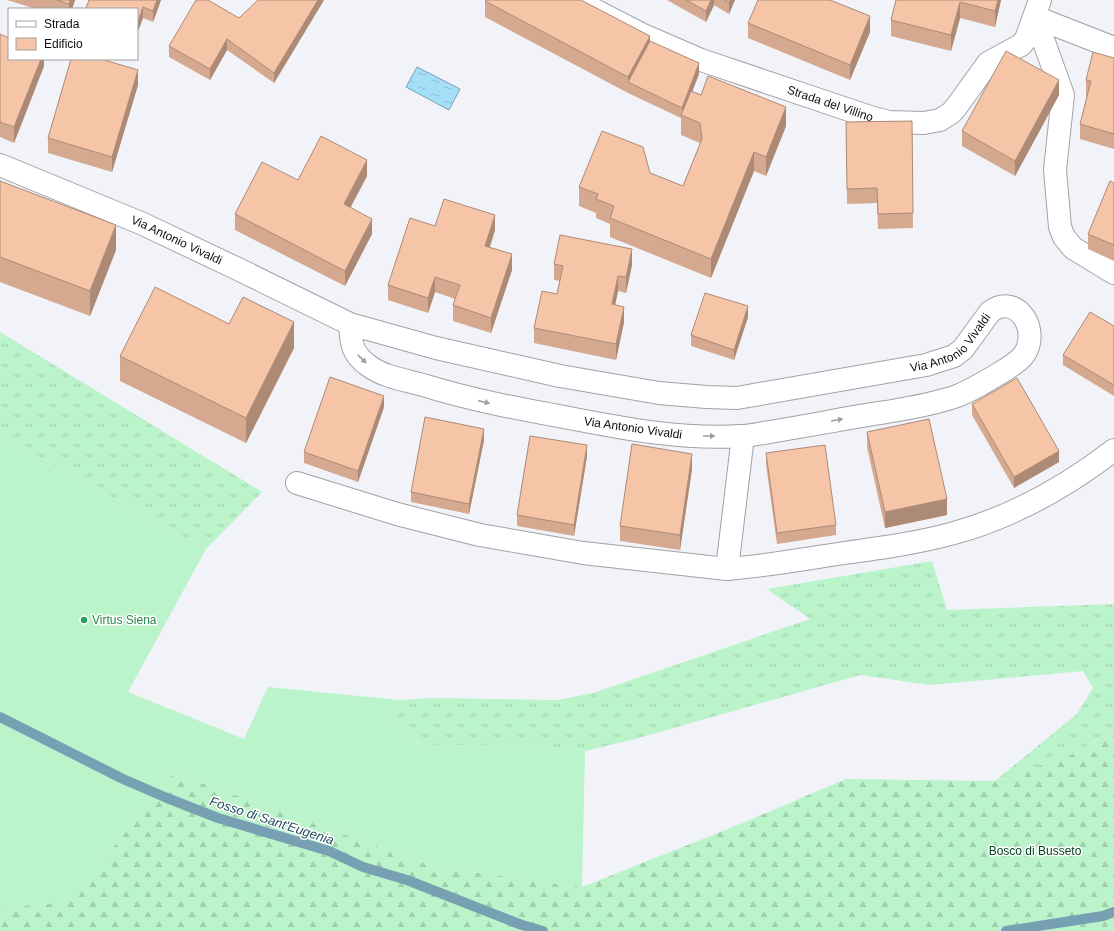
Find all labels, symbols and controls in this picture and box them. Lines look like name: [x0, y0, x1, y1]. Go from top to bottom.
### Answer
legend: [8, 8, 138, 60]
text: Strada: [44, 17, 80, 31]
text: Edificio: [44, 37, 83, 51]
street label: Strada del Villino: [785, 83, 875, 125]
street label: Via Antonio Vivaldi: [129, 213, 224, 268]
street label: Via Antonio Vivaldi: [909, 311, 994, 375]
one-way arrow: [357, 355, 367, 364]
one-way arrow: [478, 399, 490, 405]
street label: Via Antonio Vivaldi: [583, 414, 683, 442]
one-way arrow: [831, 417, 843, 423]
one-way arrow: [703, 433, 716, 439]
place label: Virtus Siena: [92, 613, 157, 627]
marker: Virtus Siena: [79, 615, 89, 625]
water label: Fosso di Sant'Eugenia: [208, 793, 336, 848]
park label: Bosco di Busseto: [989, 844, 1082, 858]

